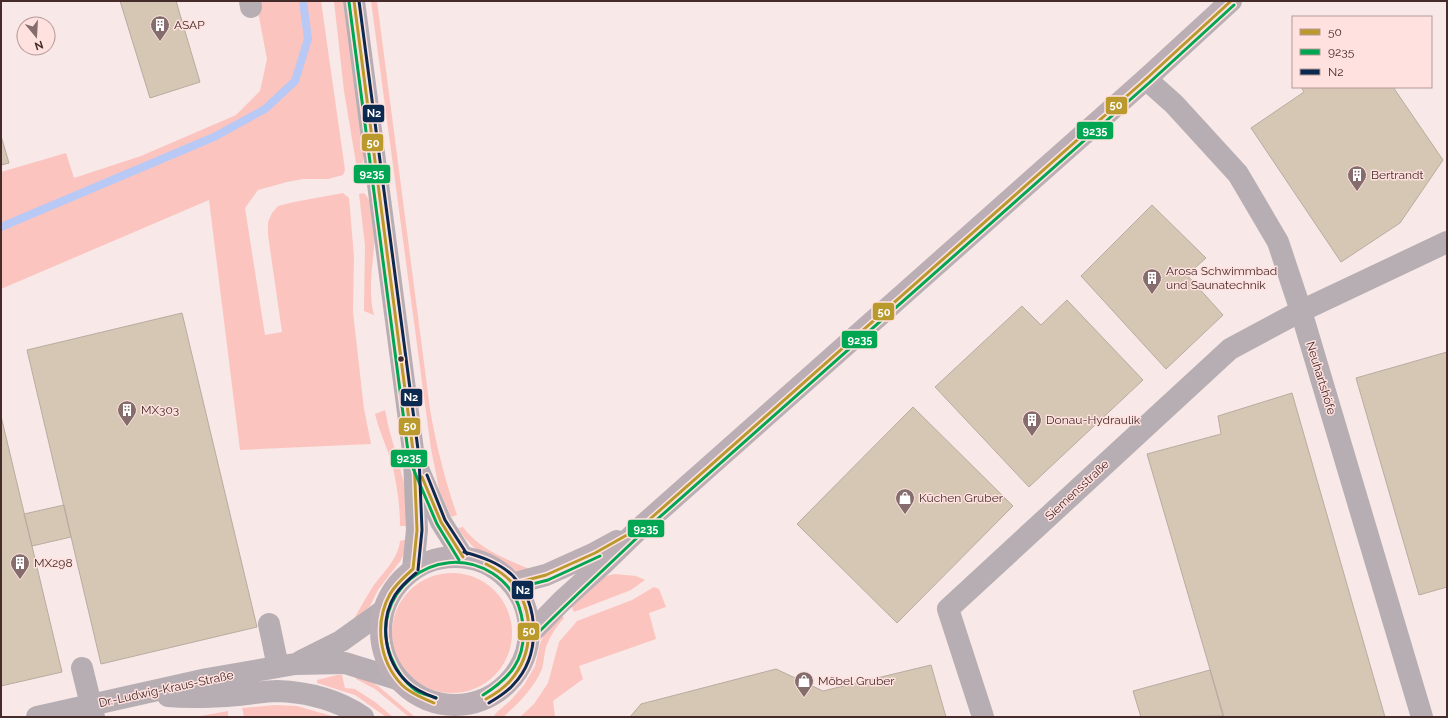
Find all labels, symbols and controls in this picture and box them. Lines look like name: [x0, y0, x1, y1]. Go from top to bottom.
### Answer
building icon: ASAP: [149, 14, 171, 42]
north arrow: [16, 16, 56, 56]
legend: [1292, 16, 1432, 88]
place label: ASAP: [174, 18, 205, 32]
text: 50: [1328, 25, 1342, 39]
text: N: [33, 38, 45, 53]
text: 9235: [1328, 45, 1355, 59]
text: N2: [1328, 65, 1344, 79]
line badge: 50: [1105, 96, 1128, 115]
text: 50: [1110, 99, 1123, 112]
line badge: N2: [362, 104, 385, 123]
text: N2: [367, 107, 381, 120]
line badge: 9235: [1076, 121, 1114, 140]
text: 9235: [1083, 125, 1107, 138]
line badge: 50: [361, 133, 384, 152]
text: 50: [367, 137, 380, 150]
line badge: 9235: [353, 164, 391, 184]
building icon: Bertrandt: [1346, 164, 1368, 192]
text: 9235: [360, 168, 384, 181]
place label: Bertrandt: [1371, 168, 1423, 182]
place label: Arosa Schwimmbad und Saunatechnik: [1166, 264, 1277, 292]
building icon: Arosa Schwimmbad und Saunatechnik: [1141, 267, 1163, 295]
line badge: 50: [872, 302, 895, 321]
text: 50: [878, 306, 891, 319]
line badge: 9235: [841, 330, 878, 349]
text: 9235: [848, 334, 872, 347]
street label: Neuhartshöfe: [1303, 340, 1339, 416]
unlabelled marker: [396, 354, 406, 364]
line badge: N2: [400, 388, 423, 407]
text: N2: [404, 391, 418, 404]
building icon: MX303: [116, 399, 138, 427]
place label: MX303: [141, 403, 179, 417]
building icon: Donau-Hydraulik: [1021, 409, 1043, 437]
place label: Donau-Hydraulik: [1046, 413, 1141, 427]
line badge: 50: [398, 417, 421, 436]
text: 50: [404, 420, 417, 433]
line badge: 9235: [390, 449, 428, 468]
text: 9235: [397, 452, 421, 465]
street label: Siemensstraße: [1042, 457, 1112, 523]
shop icon: Küchen Gruber: [894, 487, 916, 515]
place label: Küchen Gruber: [919, 491, 1004, 505]
line badge: 9235: [627, 519, 665, 538]
text: 9235: [634, 523, 658, 536]
building icon: MX298: [9, 552, 31, 580]
place label: MX298: [34, 556, 73, 570]
line badge: N2: [511, 580, 534, 600]
text: N2: [516, 584, 530, 597]
line badge: 50: [517, 622, 540, 641]
text: 50: [523, 625, 536, 638]
street label: Dr.-Ludwig-Kraus-Straße: [97, 668, 235, 710]
shop icon: Möbel Gruber: [793, 670, 815, 698]
place label: Möbel Gruber: [818, 674, 895, 688]

